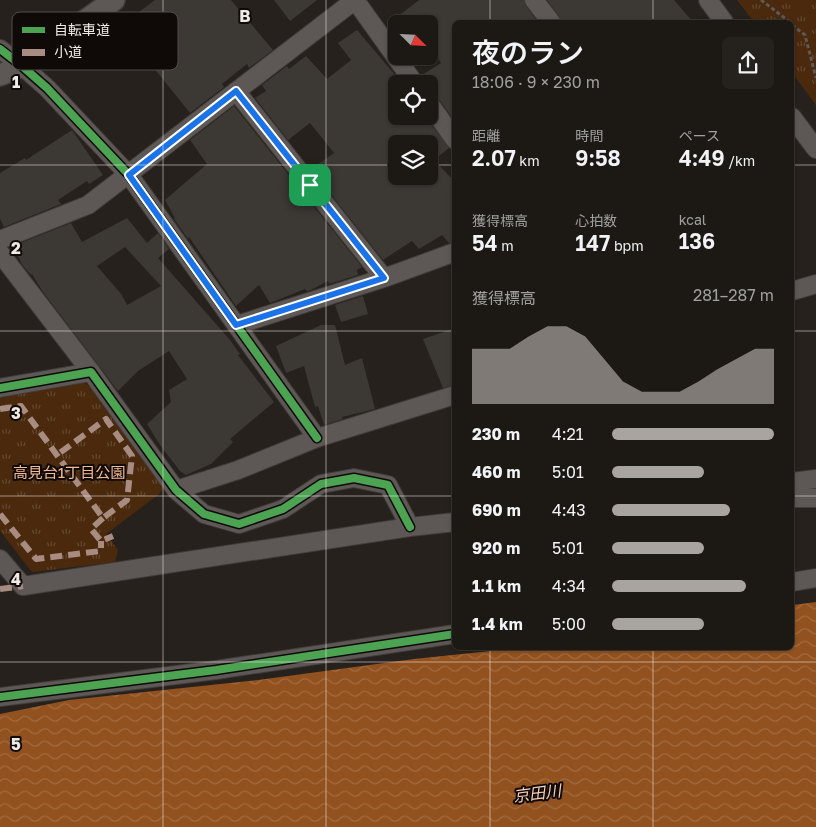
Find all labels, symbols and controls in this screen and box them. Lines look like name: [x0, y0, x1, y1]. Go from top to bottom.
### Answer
text: B: [239, 6, 251, 26]
legend: [12, 12, 178, 70]
north arrow: [388, 15, 438, 65]
map controls: [388, 15, 438, 185]
text: 自転車道: [54, 21, 110, 38]
text: 夜のラン: [472, 36, 584, 69]
button: share: [722, 37, 774, 89]
text: 小道: [54, 43, 82, 60]
text: 1: [12, 72, 20, 92]
text: 18:06 · 9 × 230 m: [472, 72, 600, 92]
button: locate: [388, 75, 438, 125]
text: 距離: [472, 127, 500, 144]
text: 時間: [575, 127, 603, 144]
text: ペース: [679, 127, 720, 144]
button: layers: [388, 135, 438, 185]
text: 2.07: [472, 145, 516, 171]
text: 9:58: [575, 145, 621, 171]
text: 4:49: [679, 145, 725, 171]
text: km: [516, 152, 540, 169]
text: /km: [725, 152, 755, 169]
pin: [289, 164, 331, 206]
icon: arrive: [296, 171, 324, 199]
text: kcal: [679, 211, 706, 228]
text: 獲得標高: [472, 212, 528, 229]
text: 心拍数: [575, 212, 617, 229]
text: 136: [679, 228, 715, 254]
text: 54: [472, 230, 498, 256]
text: 147: [575, 230, 610, 256]
text: m: [498, 237, 514, 254]
text: bpm: [610, 237, 644, 254]
text: 2: [11, 238, 21, 258]
text: 281–287 m: [693, 285, 774, 305]
text: 獲得標高: [472, 288, 536, 308]
text: 3: [11, 403, 21, 423]
text: 230 m: [472, 424, 520, 444]
text: 4:21: [552, 424, 584, 444]
text: 460 m: [472, 462, 521, 482]
text: 5:01: [552, 462, 584, 482]
park label: 高見台1丁目公園: [13, 463, 125, 481]
text: 690 m: [472, 500, 521, 520]
text: 4:43: [552, 500, 586, 520]
text: 920 m: [472, 538, 520, 558]
text: 5:01: [552, 538, 584, 558]
text: 4: [11, 569, 21, 589]
text: 1.1 km: [472, 576, 521, 596]
text: 4:34: [552, 576, 586, 596]
text: 1.4 km: [472, 614, 523, 634]
text: 5:00: [552, 614, 586, 634]
text: 5: [11, 734, 21, 754]
water label: 京田川: [512, 780, 564, 806]

